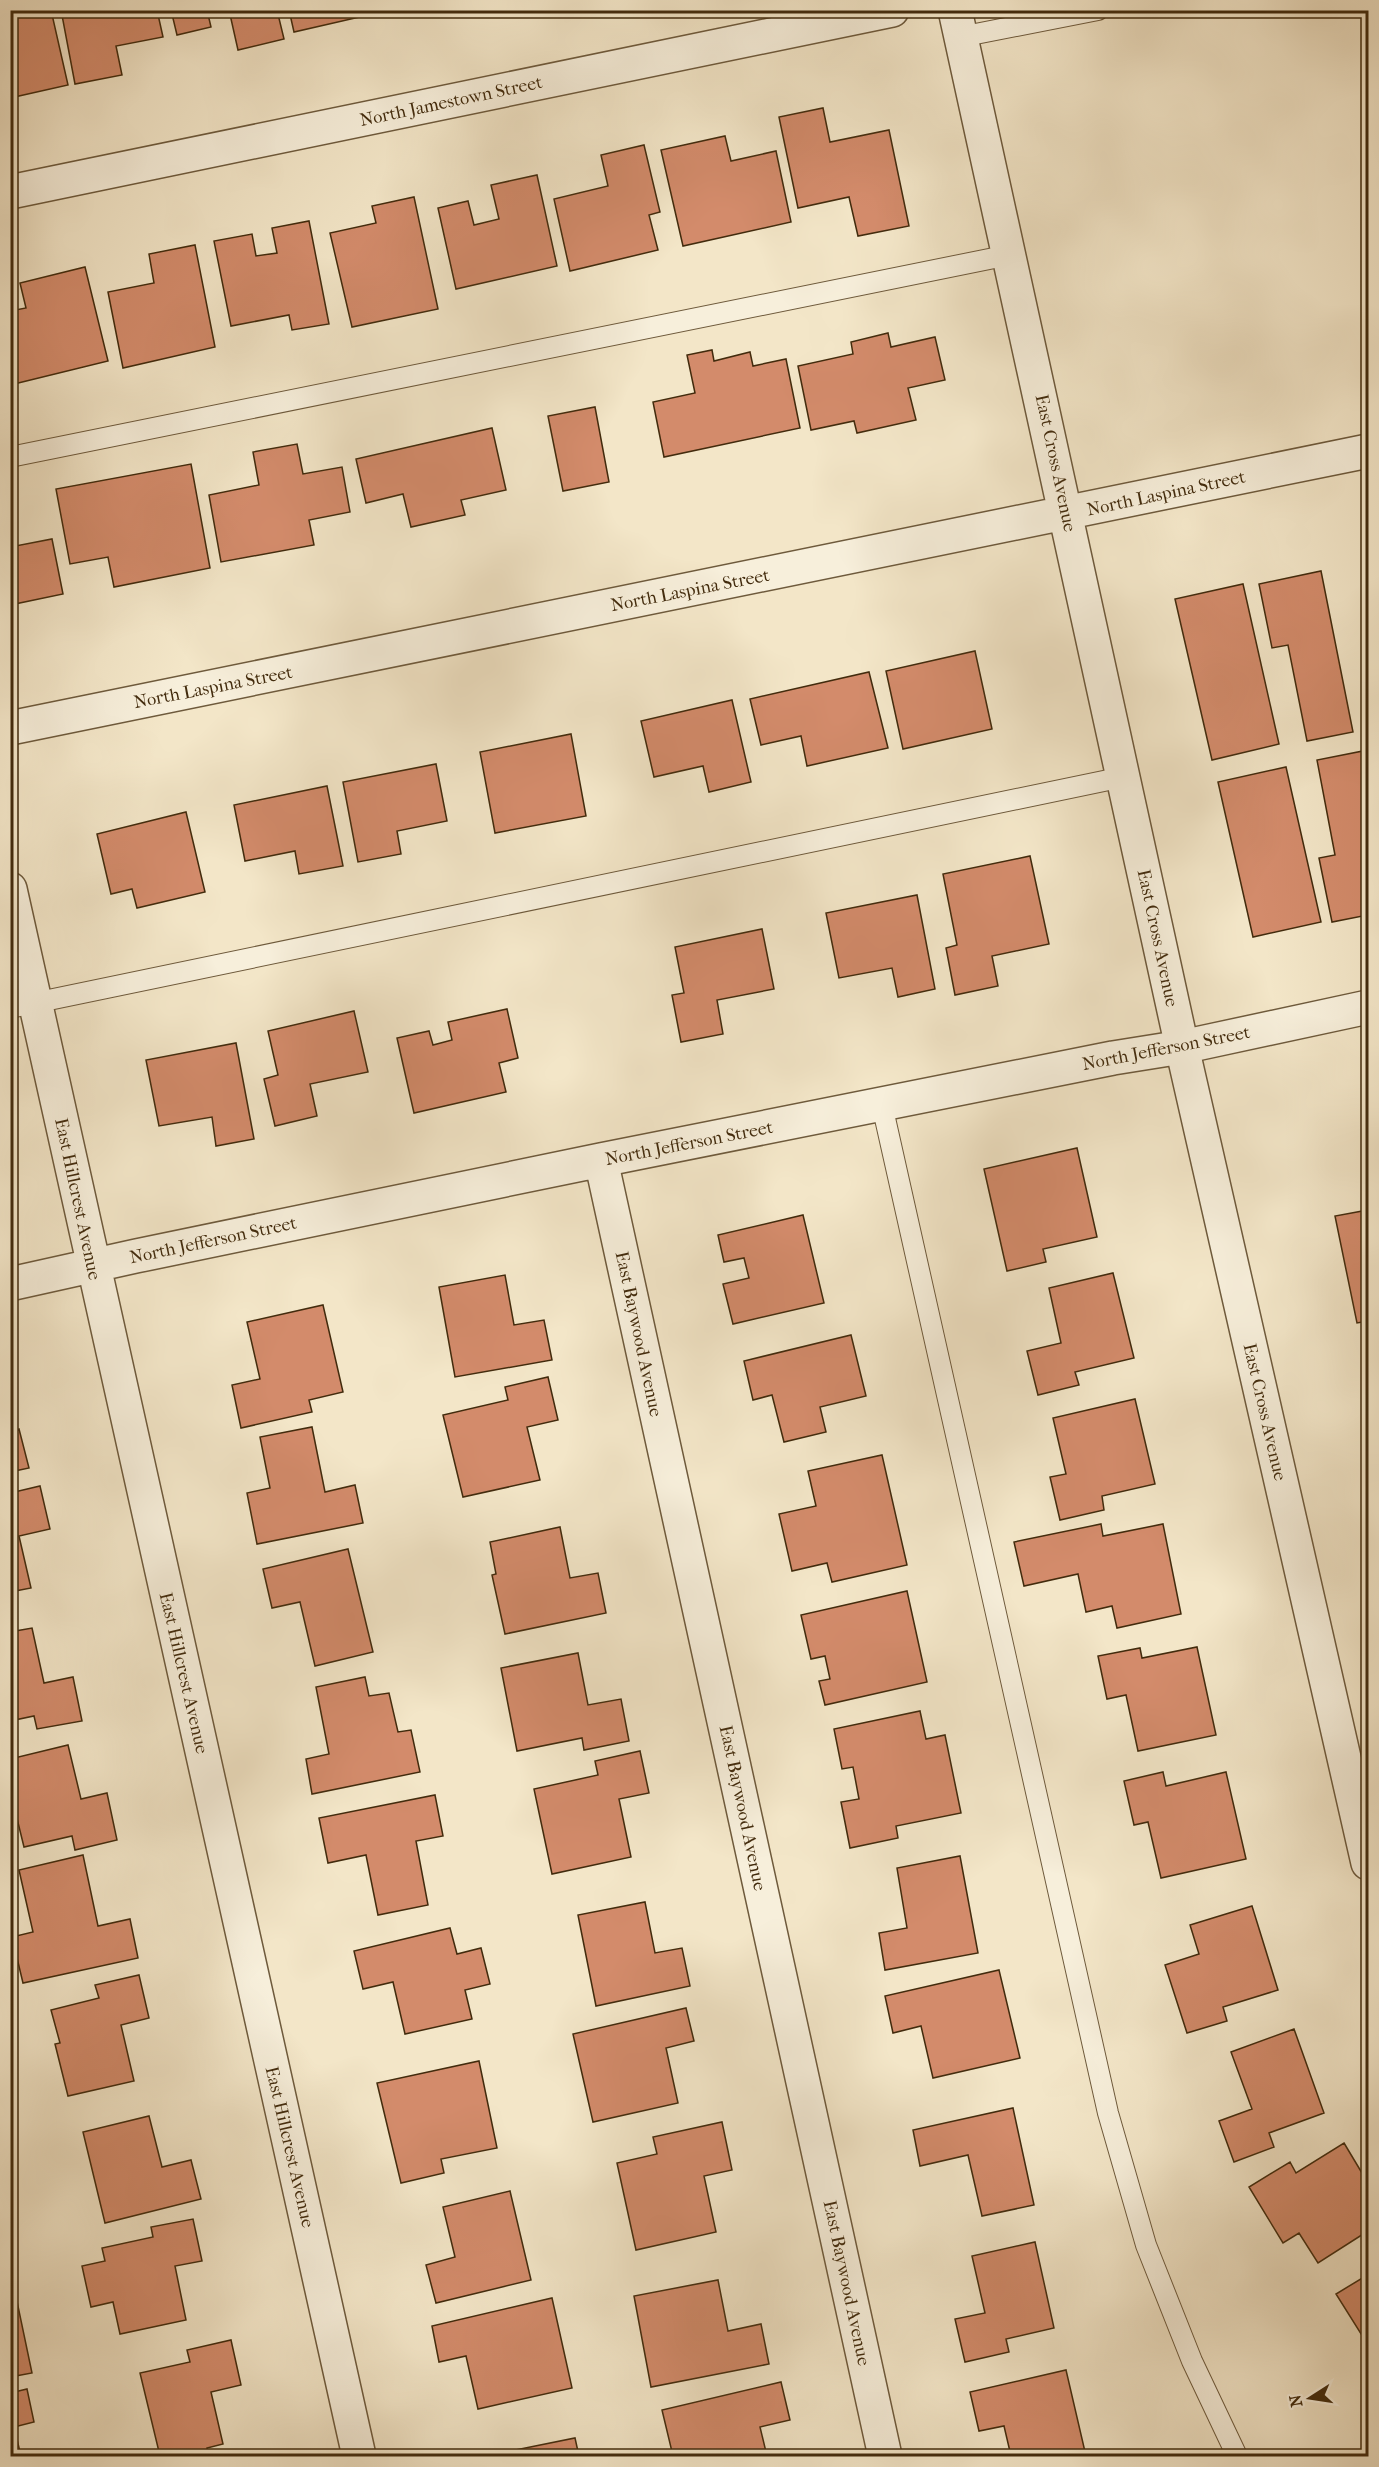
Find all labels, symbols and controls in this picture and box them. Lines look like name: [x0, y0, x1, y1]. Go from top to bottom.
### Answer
street label: North Jamestown Street: [358, 72, 545, 131]
street label: East Cross Avenue: [1031, 392, 1080, 534]
street label: North Laspina Street: [1085, 466, 1248, 521]
street label: North Laspina Street: [609, 565, 772, 616]
street label: North Laspina Street: [132, 662, 295, 713]
street label: East Cross Avenue: [1133, 867, 1182, 1009]
street label: North Jefferson Street: [1080, 1022, 1252, 1075]
street label: East Hillcrest Avenue: [50, 1116, 105, 1282]
street label: North Jefferson Street: [603, 1117, 775, 1170]
street label: North Jefferson Street: [128, 1212, 299, 1268]
street label: East Baywood Avenue: [611, 1249, 666, 1419]
street label: East Cross Avenue: [1239, 1341, 1291, 1483]
street label: East Hillcrest Avenue: [155, 1590, 212, 1756]
street label: East Baywood Avenue: [715, 1723, 770, 1893]
street label: East Hillcrest Avenue: [261, 2064, 318, 2230]
street label: East Baywood Avenue: [819, 2198, 874, 2368]
north arrow: [1280, 2368, 1340, 2428]
text: N: [1285, 2392, 1306, 2409]

